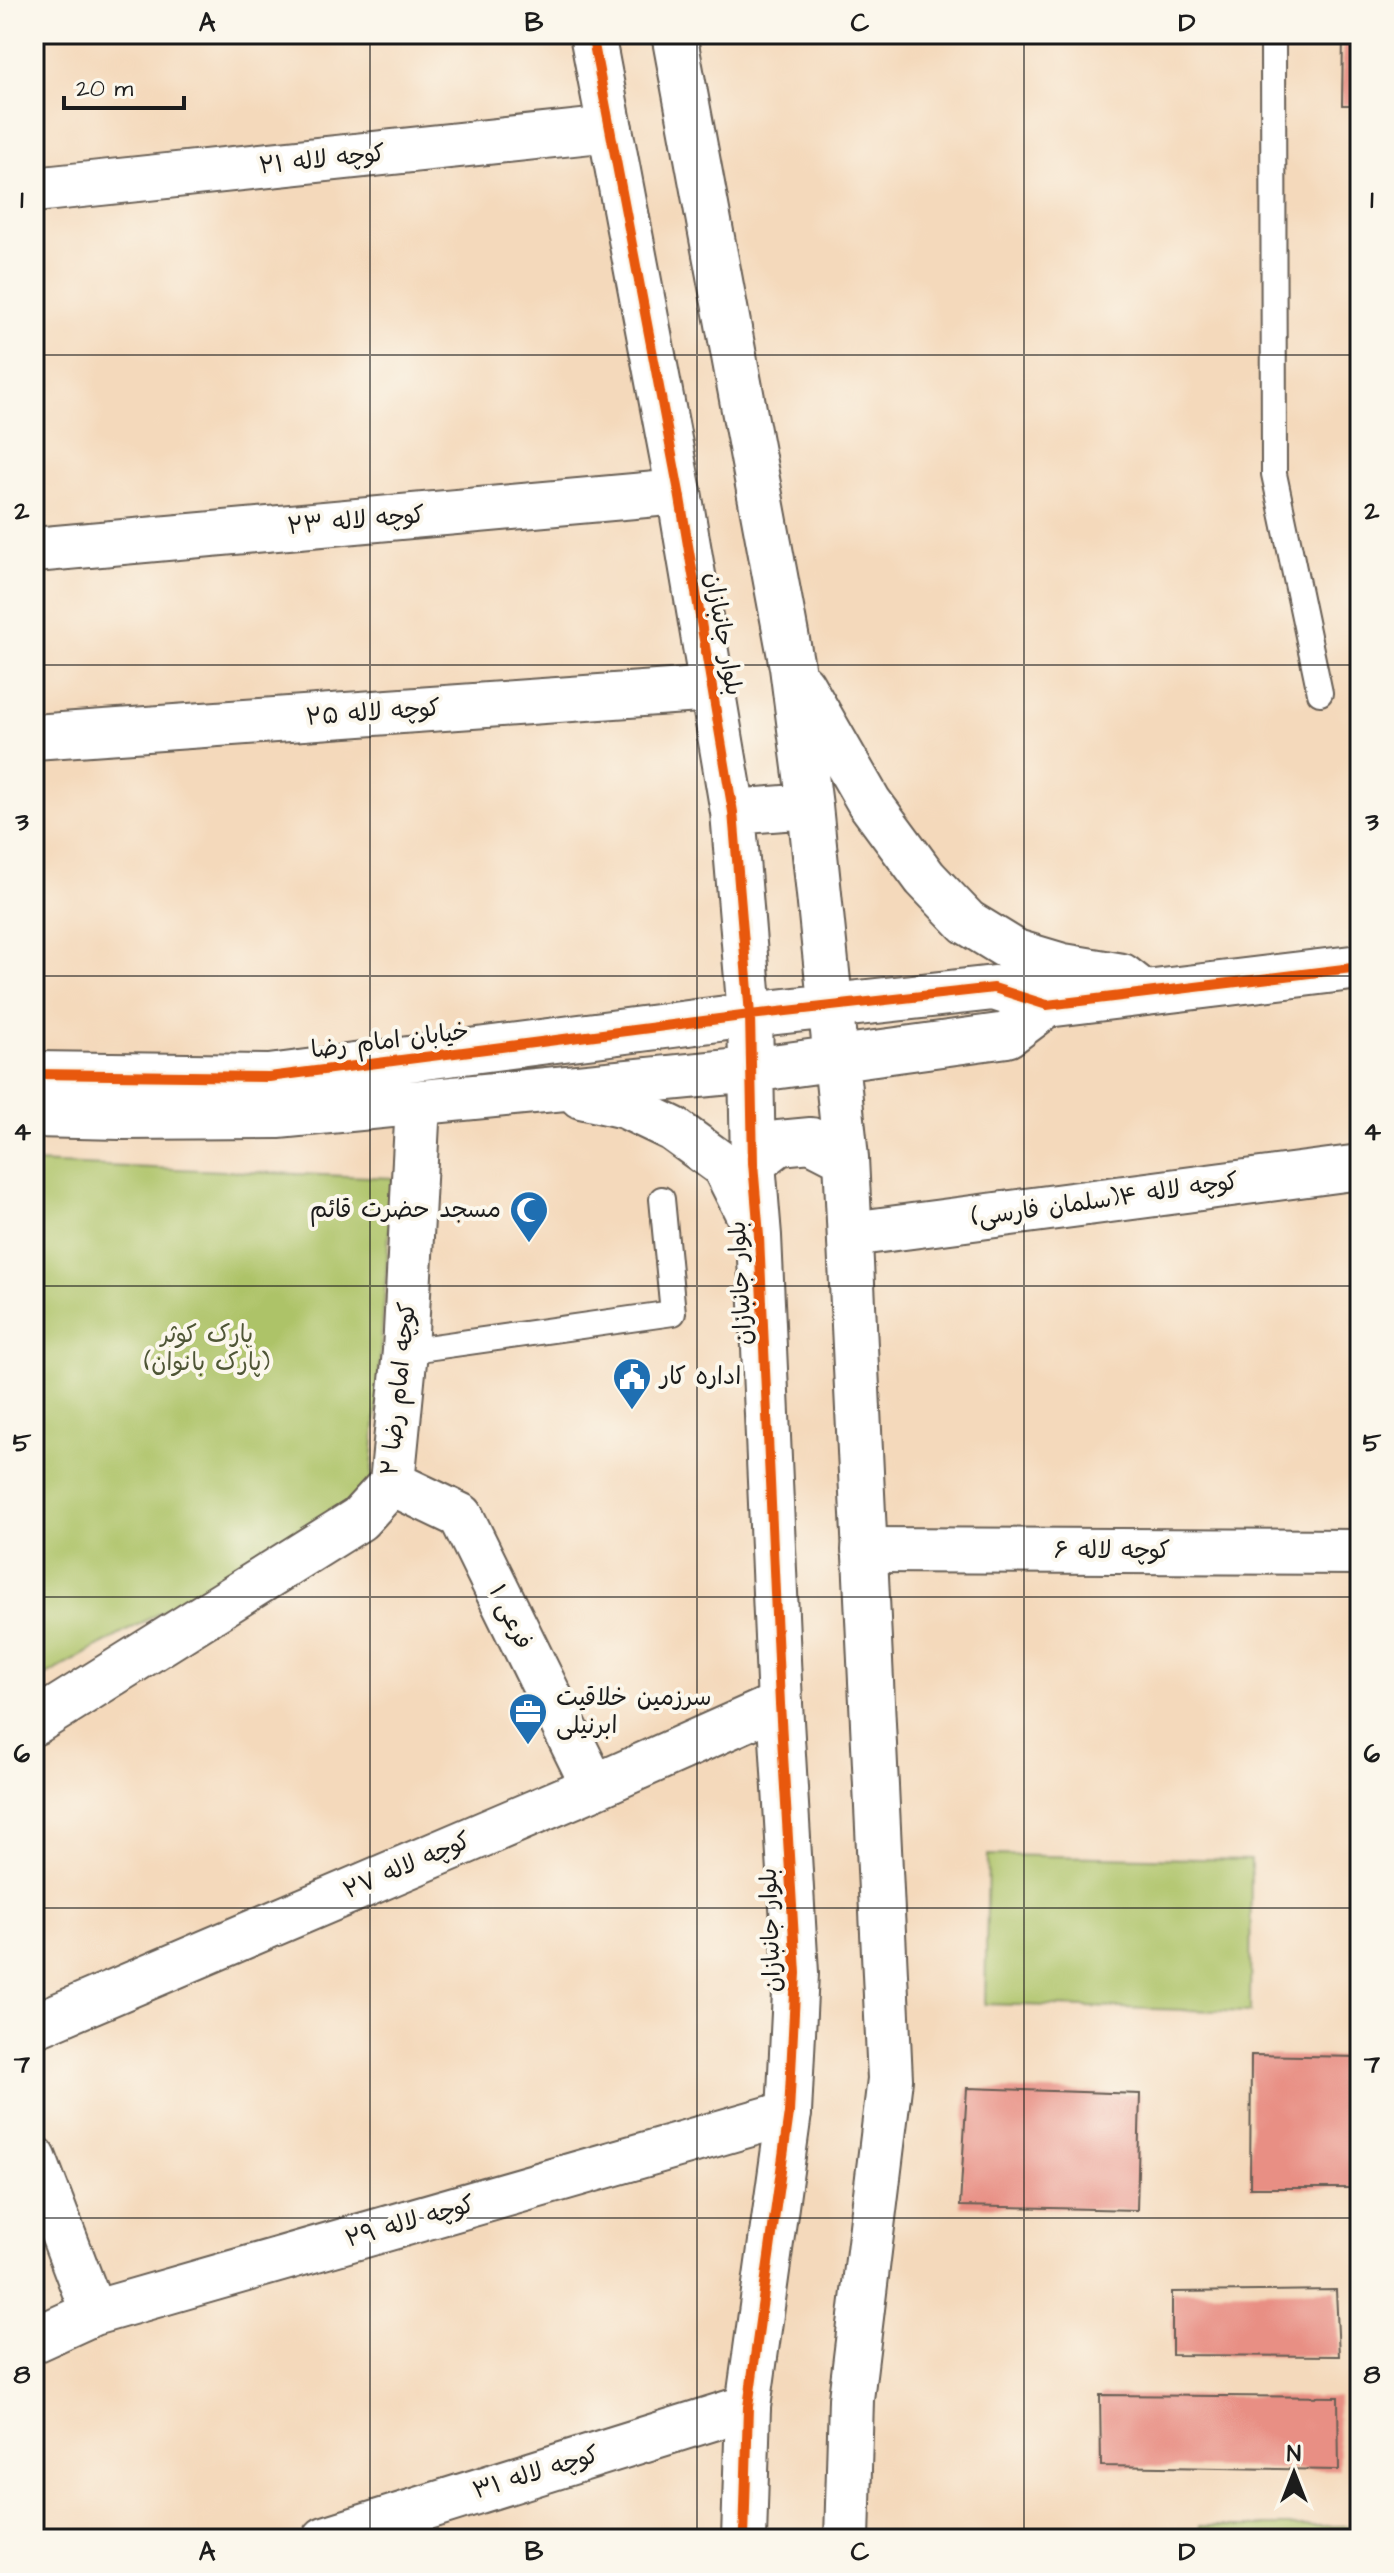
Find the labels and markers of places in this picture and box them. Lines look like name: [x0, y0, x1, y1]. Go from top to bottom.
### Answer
mosque icon: مسجد حضرت قائم: [508, 1189, 550, 1244]
place label: مسجد حضرت قائم: [310, 1193, 501, 1227]
public building icon: اداره کار: [611, 1356, 653, 1411]
place label: اداره کار: [658, 1360, 741, 1394]
place label: سرزمین خلاقیت ابرنیلی: [556, 1681, 712, 1743]
office icon: سرزمین خلاقیت ابرنیلی: [507, 1691, 549, 1746]

